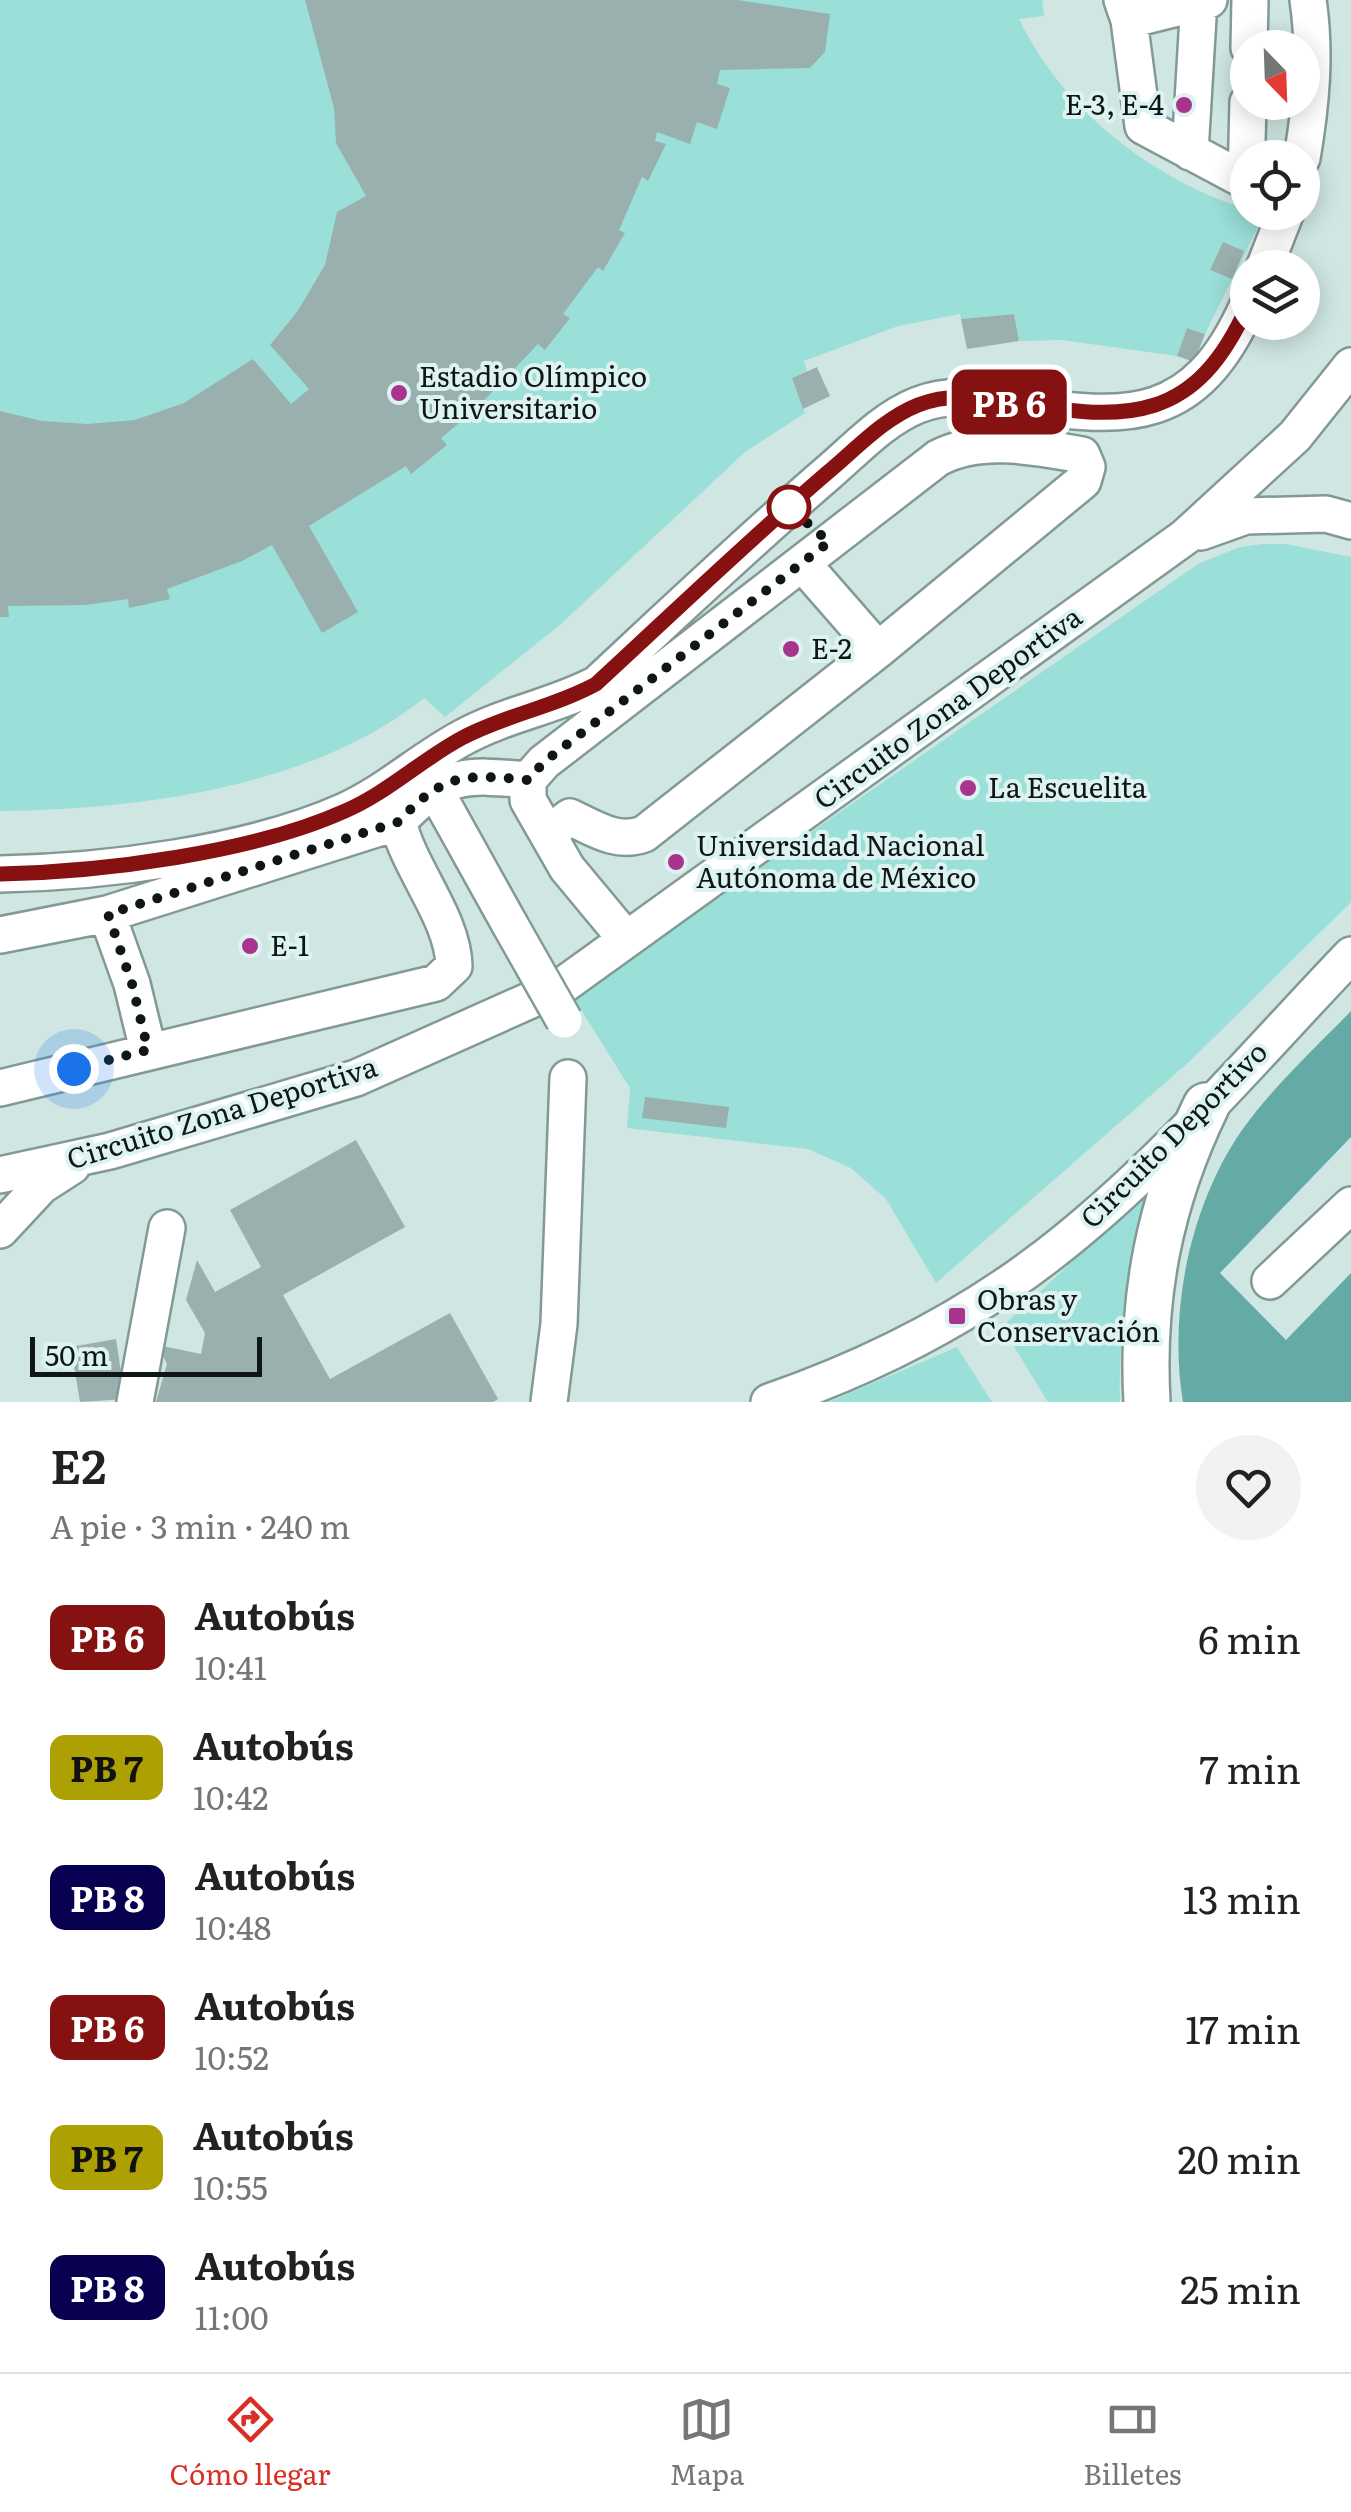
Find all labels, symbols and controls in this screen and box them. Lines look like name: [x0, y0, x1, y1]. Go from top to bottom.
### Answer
north arrow: [1230, 30, 1320, 120]
map controls: [1230, 30, 1320, 340]
place label: E-3, E-4: [1065, 82, 1164, 124]
marker: E-3, E-4: [1173, 94, 1195, 116]
button: locate: [1230, 140, 1320, 230]
button: layers: [1230, 250, 1320, 340]
place label: Estadio Olímpico Universitario: [419, 354, 647, 428]
line badge: PB 6: [939, 370, 1079, 434]
text: PB 6: [972, 376, 1046, 428]
marker: Estadio Olímpico Universitario: [388, 382, 410, 404]
unlabelled marker: [768, 486, 810, 528]
street label: Circuito Zona Deportiva: [804, 595, 1090, 818]
place label: E-2: [811, 626, 852, 668]
marker: E-2: [780, 638, 802, 660]
place label: La Escuelita: [988, 765, 1147, 807]
marker: La Escuelita: [957, 777, 979, 799]
place label: Universidad Nacional Autónoma de México: [696, 823, 985, 897]
marker: Universidad Nacional Autónoma de México: [665, 851, 687, 873]
place label: E-1: [270, 923, 309, 965]
marker: E-1: [239, 935, 261, 957]
street label: Circuito Deportivo: [1069, 1030, 1276, 1237]
your location: [49, 1044, 99, 1094]
street label: Circuito Zona Deportiva: [61, 1044, 382, 1178]
place label: Obras y Conservación: [977, 1277, 1160, 1351]
marker: Obras y Conservación: [946, 1305, 968, 1327]
scale bar: [30, 1332, 262, 1376]
text: 50 m: [45, 1333, 108, 1375]
text: E2: [50, 1428, 107, 1499]
button: heart: [1196, 1435, 1301, 1540]
text: A pie · 3 min · 240 m: [50, 1501, 350, 1549]
text: Autobús: [195, 1585, 355, 1642]
text: 6 min: [1198, 1609, 1301, 1666]
text: PB 6: [70, 1611, 145, 1663]
text: 10:41: [195, 1642, 267, 1690]
text: Autobús: [193, 1715, 354, 1772]
text: 7 min: [1199, 1739, 1301, 1796]
text: PB 7: [70, 1741, 143, 1793]
text: 10:42: [193, 1772, 269, 1820]
text: Autobús: [195, 1845, 355, 1902]
text: 13 min: [1183, 1869, 1301, 1926]
text: PB 8: [70, 1871, 145, 1923]
text: 10:48: [195, 1902, 272, 1950]
text: Autobús: [195, 1975, 355, 2032]
text: 17 min: [1185, 1999, 1301, 2056]
text: PB 6: [70, 2001, 145, 2053]
text: 10:52: [195, 2032, 269, 2080]
text: Autobús: [193, 2105, 354, 2162]
text: 20 min: [1177, 2129, 1301, 2186]
text: PB 7: [70, 2131, 143, 2183]
text: 10:55: [193, 2162, 268, 2210]
text: Autobús: [195, 2235, 355, 2292]
text: 25 min: [1180, 2259, 1301, 2316]
text: PB 8: [70, 2261, 145, 2313]
text: 11:00: [195, 2292, 268, 2340]
tab: Cómo llegar: [169, 2392, 331, 2494]
tab: Mapa: [670, 2392, 744, 2494]
tab: Billetes: [1083, 2392, 1182, 2494]

